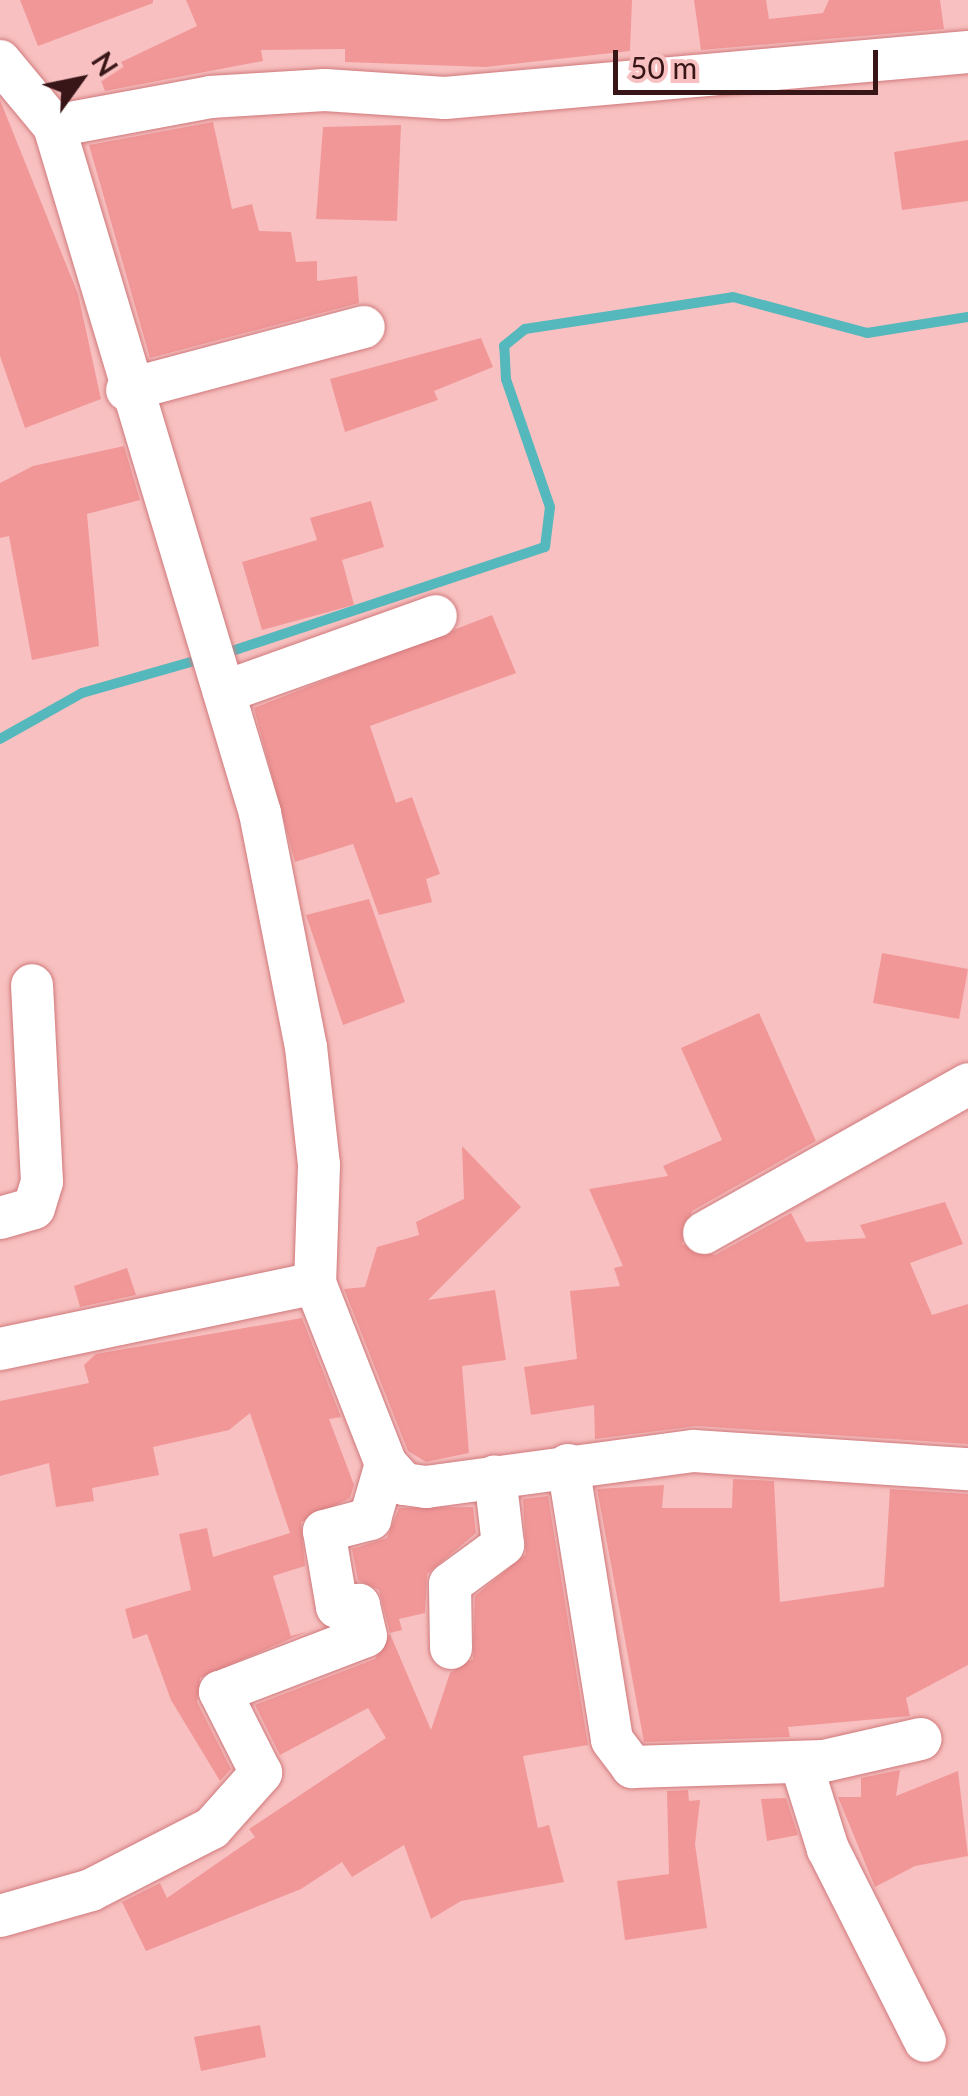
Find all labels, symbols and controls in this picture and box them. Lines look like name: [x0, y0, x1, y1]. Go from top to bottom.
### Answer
north arrow: [30, 30, 130, 130]
scale bar: [618, 30, 883, 92]
text: N: [85, 45, 125, 82]
text: 50 m: [630, 49, 697, 85]

